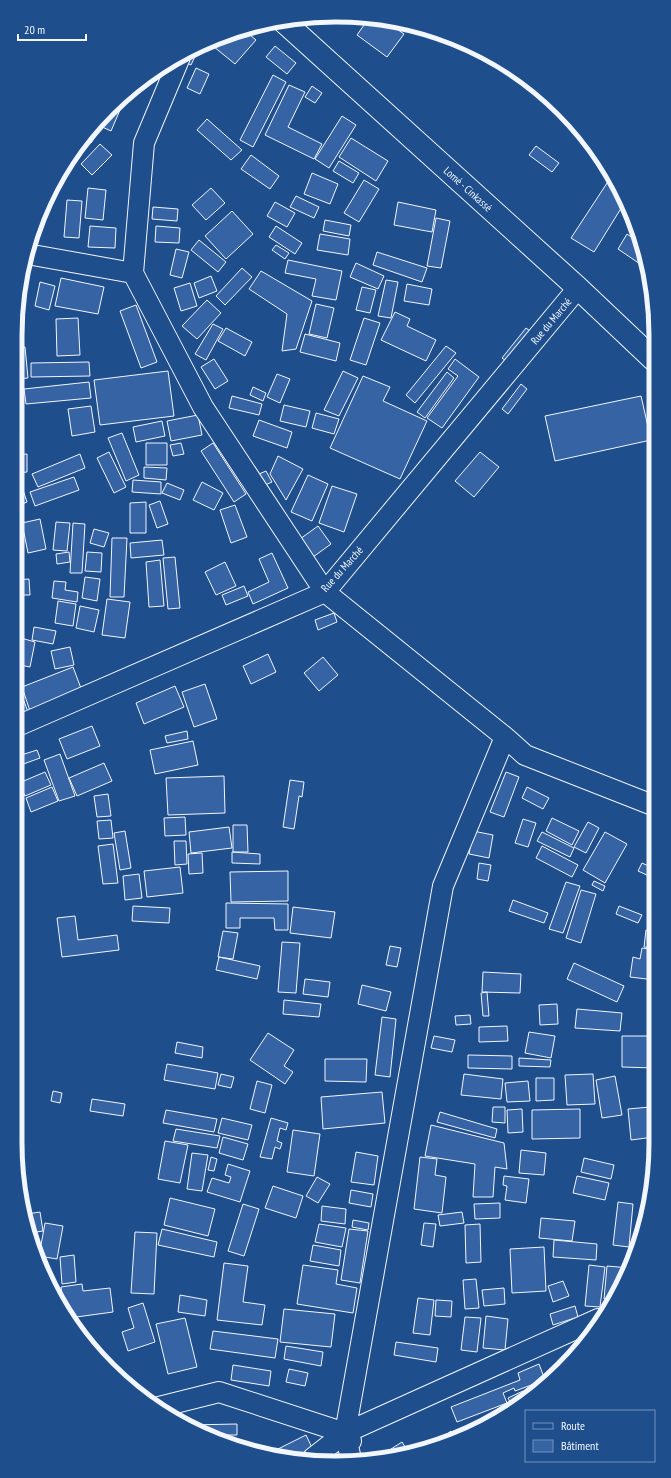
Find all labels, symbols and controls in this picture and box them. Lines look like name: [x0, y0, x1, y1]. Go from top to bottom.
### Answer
scale bar: [18, 16, 86, 42]
text: 20 m: [24, 22, 45, 37]
street label: Lomé - Cinkassé: [441, 164, 495, 215]
street label: Rue du Marché: [527, 295, 575, 347]
street label: Rue du Marché: [318, 543, 366, 595]
legend: [525, 1410, 655, 1462]
text: Route: [561, 1418, 585, 1433]
text: Bâtiment: [561, 1438, 599, 1453]

